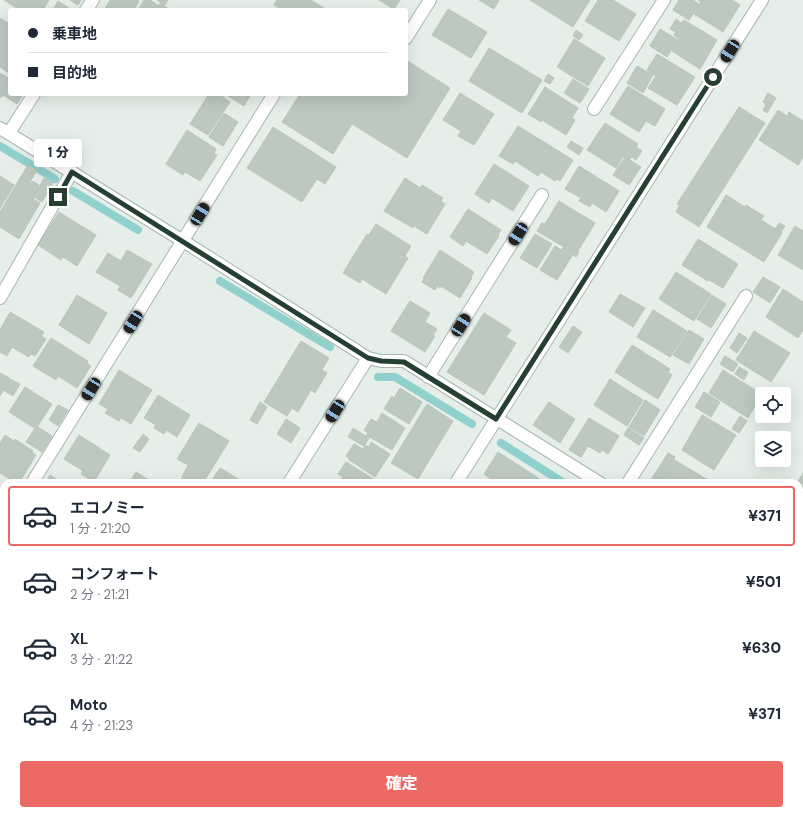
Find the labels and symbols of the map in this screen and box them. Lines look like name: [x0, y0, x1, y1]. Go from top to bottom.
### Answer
car: [719, 38, 741, 64]
route start: [704, 68, 722, 86]
callout: 1 分: [34, 139, 82, 167]
route end: [49, 188, 67, 206]
car: [189, 201, 211, 227]
car: [507, 221, 529, 247]
car: [122, 309, 144, 335]
car: [450, 312, 472, 338]
car: [80, 376, 102, 402]
car: [324, 398, 346, 424]

